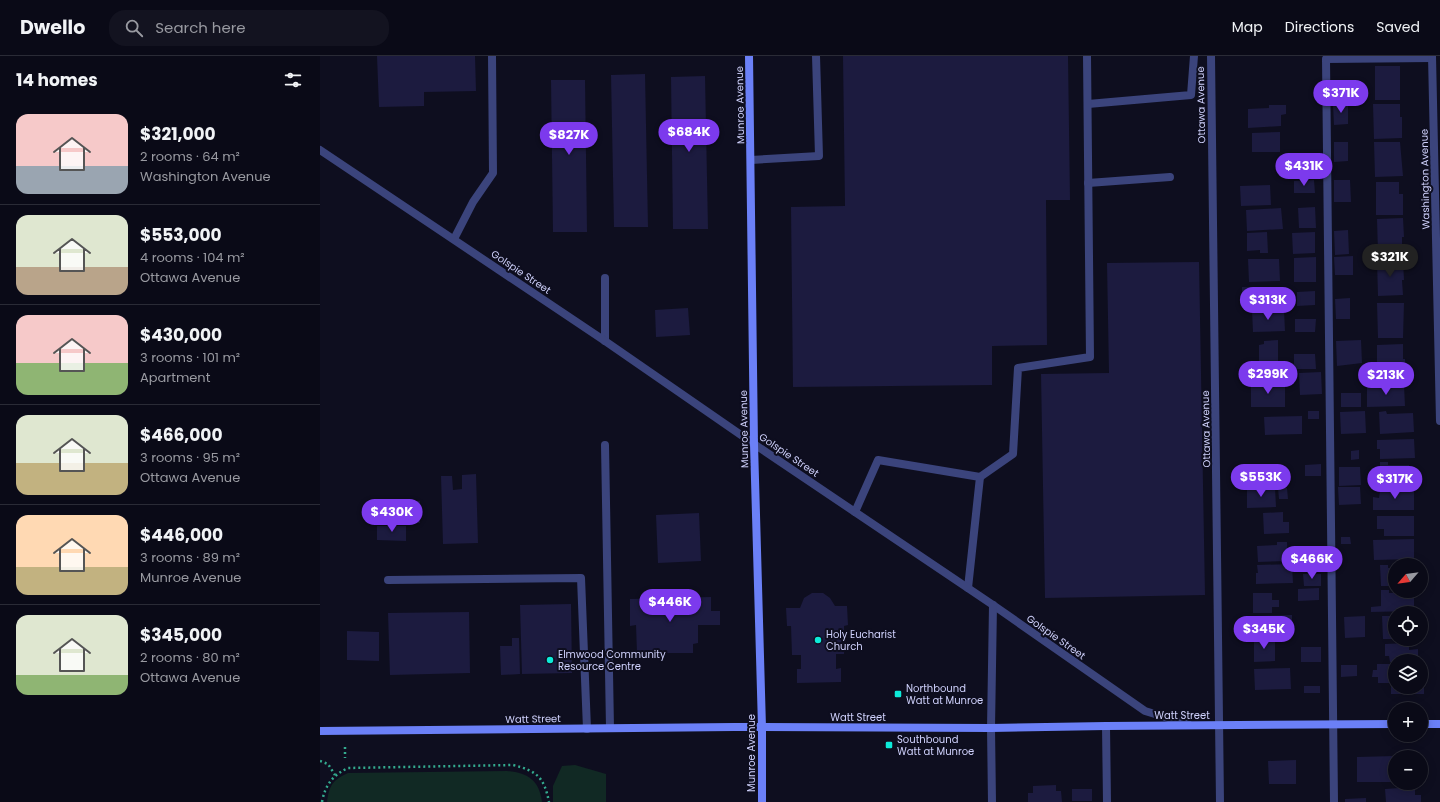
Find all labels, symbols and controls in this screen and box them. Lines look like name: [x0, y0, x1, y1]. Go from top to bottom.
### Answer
search box: [109, 10, 389, 46]
text: Dwello: [20, 14, 85, 41]
icon: search: [123, 17, 145, 39]
text: Search here: [155, 17, 246, 38]
text: Map: [1232, 17, 1263, 37]
text: Directions: [1285, 17, 1354, 37]
text: Saved: [1376, 17, 1420, 37]
street label: Munroe Avenue: [732, 66, 748, 144]
street label: Ottawa Avenue: [1193, 66, 1209, 144]
text: 14 homes: [16, 68, 98, 92]
icon: filters: [282, 69, 304, 91]
pin: $371K: [1313, 80, 1369, 114]
text: $371K: [1322, 83, 1360, 102]
pin: $684K: [661, 119, 717, 153]
text: $321,000: [140, 122, 216, 146]
pin: $827K: [541, 122, 597, 156]
text: $684K: [667, 122, 711, 141]
text: $827K: [549, 125, 589, 144]
street label: Washington Avenue: [1417, 129, 1433, 229]
icon: home: [48, 130, 96, 178]
text: 2 rooms · 64 m²: [140, 147, 240, 166]
pin: $431K: [1276, 153, 1332, 187]
text: $431K: [1284, 156, 1324, 175]
text: Washington Avenue: [140, 167, 271, 186]
text: $553,000: [140, 223, 222, 247]
icon: home: [48, 231, 96, 279]
pin: $321K: [1362, 244, 1418, 278]
street label: Golspie Street: [488, 246, 554, 298]
text: $321K: [1371, 247, 1409, 266]
text: 4 rooms · 104 m²: [140, 248, 245, 267]
text: Ottawa Avenue: [140, 268, 240, 287]
pin: $313K: [1240, 287, 1296, 321]
text: $313K: [1249, 290, 1287, 309]
text: $430,000: [140, 323, 222, 347]
icon: home: [48, 331, 96, 379]
text: 3 rooms · 101 m²: [140, 348, 240, 367]
pin: $299K: [1240, 361, 1296, 395]
pin: $213K: [1358, 362, 1414, 396]
text: $299K: [1247, 364, 1289, 383]
text: $213K: [1367, 365, 1405, 384]
text: Apartment: [140, 368, 210, 387]
street label: Munroe Avenue: [736, 390, 752, 468]
street label: Ottawa Avenue: [1198, 390, 1214, 468]
text: $466,000: [140, 423, 222, 447]
street label: Golspie Street: [756, 429, 822, 481]
icon: home: [48, 431, 96, 479]
text: 3 rooms · 95 m²: [140, 448, 240, 467]
pin: $553K: [1233, 464, 1289, 498]
pin: $317K: [1367, 466, 1423, 500]
text: $553K: [1240, 467, 1282, 486]
text: Ottawa Avenue: [140, 468, 240, 487]
text: $317K: [1376, 469, 1414, 488]
pin: $430K: [364, 499, 420, 533]
text: $430K: [371, 502, 413, 521]
text: $446,000: [140, 523, 223, 547]
icon: home: [48, 531, 96, 579]
pin: $466K: [1284, 546, 1340, 580]
text: 3 rooms · 89 m²: [140, 548, 240, 567]
text: $466K: [1291, 549, 1333, 568]
north arrow: [1388, 558, 1428, 598]
map controls: [1388, 558, 1428, 790]
text: Munroe Avenue: [140, 568, 241, 587]
pin: $446K: [642, 589, 698, 623]
text: $446K: [648, 592, 692, 611]
button: locate: [1388, 606, 1428, 646]
street label: Golspie Street: [1023, 611, 1089, 663]
pin: $345K: [1236, 616, 1292, 650]
text: $345K: [1243, 619, 1285, 638]
text: $345,000: [140, 623, 222, 647]
place label: Holy Eucharist Church: [826, 627, 896, 654]
icon: home: [48, 631, 96, 679]
marker: Holy Eucharist Church: [813, 635, 823, 645]
place label: Elmwood Community Resource Centre: [558, 647, 666, 674]
text: 2 rooms · 80 m²: [140, 648, 240, 667]
button: layers: [1388, 654, 1428, 694]
marker: Elmwood Community Resource Centre: [545, 655, 555, 665]
text: Ottawa Avenue: [140, 668, 240, 687]
place label: Northbound Watt at Munroe: [906, 681, 983, 708]
marker: Northbound Watt at Munroe: [893, 689, 903, 699]
button: +: [1388, 702, 1428, 742]
street label: Watt Street: [1154, 708, 1210, 723]
street label: Watt Street: [830, 710, 886, 725]
street label: Watt Street: [505, 711, 561, 727]
street label: Munroe Avenue: [744, 714, 759, 792]
place label: Southbound Watt at Munroe: [897, 732, 974, 759]
marker: Southbound Watt at Munroe: [884, 740, 894, 750]
button: −: [1388, 750, 1428, 790]

